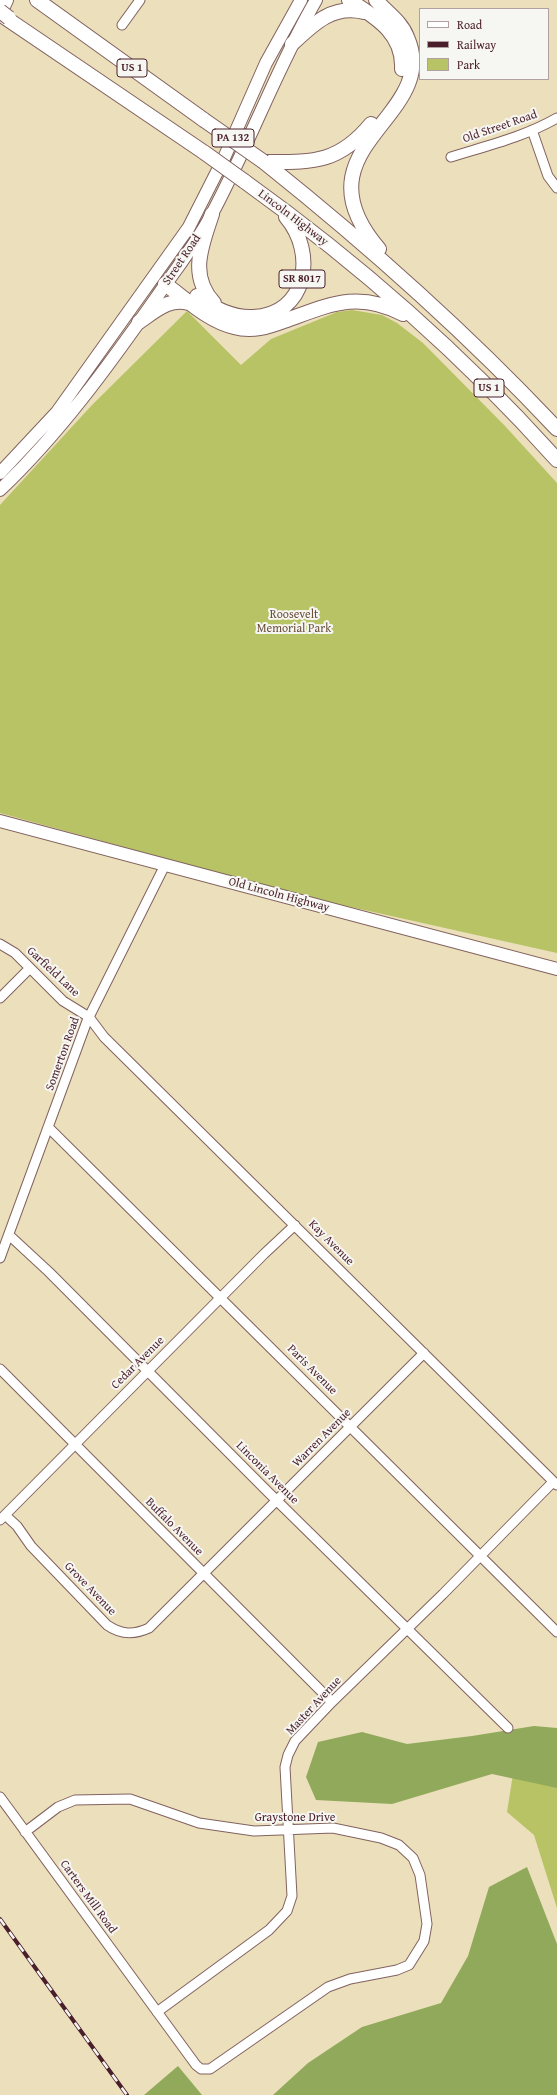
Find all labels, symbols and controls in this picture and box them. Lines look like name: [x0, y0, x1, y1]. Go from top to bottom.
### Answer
legend: [419, 8, 549, 80]
text: Road: [457, 16, 482, 33]
text: Railway: [457, 36, 496, 53]
text: Park: [457, 56, 480, 73]
road number: US 1: [117, 59, 147, 77]
street label: Old Street Road: [461, 108, 539, 146]
road number: PA 132: [212, 129, 254, 147]
street label: Lincoln Highway: [255, 187, 331, 249]
street label: Street Road: [160, 232, 204, 288]
road number: SR 8017: [279, 270, 325, 288]
road number: US 1: [474, 379, 504, 397]
park label: Roosevelt Memorial Park: [257, 608, 331, 636]
street label: Old Lincoln Highway: [227, 875, 331, 915]
street label: Garfield Lane: [24, 944, 82, 1000]
street label: Somerton Road: [43, 1015, 83, 1093]
street label: Kay Avenue: [305, 1217, 357, 1269]
street label: Cedar Avenue: [109, 1334, 167, 1392]
street label: Paris Avenue: [284, 1342, 340, 1398]
street label: Warren Avenue: [290, 1406, 354, 1470]
street label: Linconia Avenue: [233, 1439, 301, 1507]
street label: Buffalo Avenue: [142, 1495, 206, 1559]
street label: Grove Avenue: [61, 1559, 119, 1619]
street label: Master Avenue: [283, 1674, 345, 1738]
street label: Graystone Drive: [255, 1811, 335, 1825]
street label: Carters Mill Road: [57, 1858, 119, 1936]

